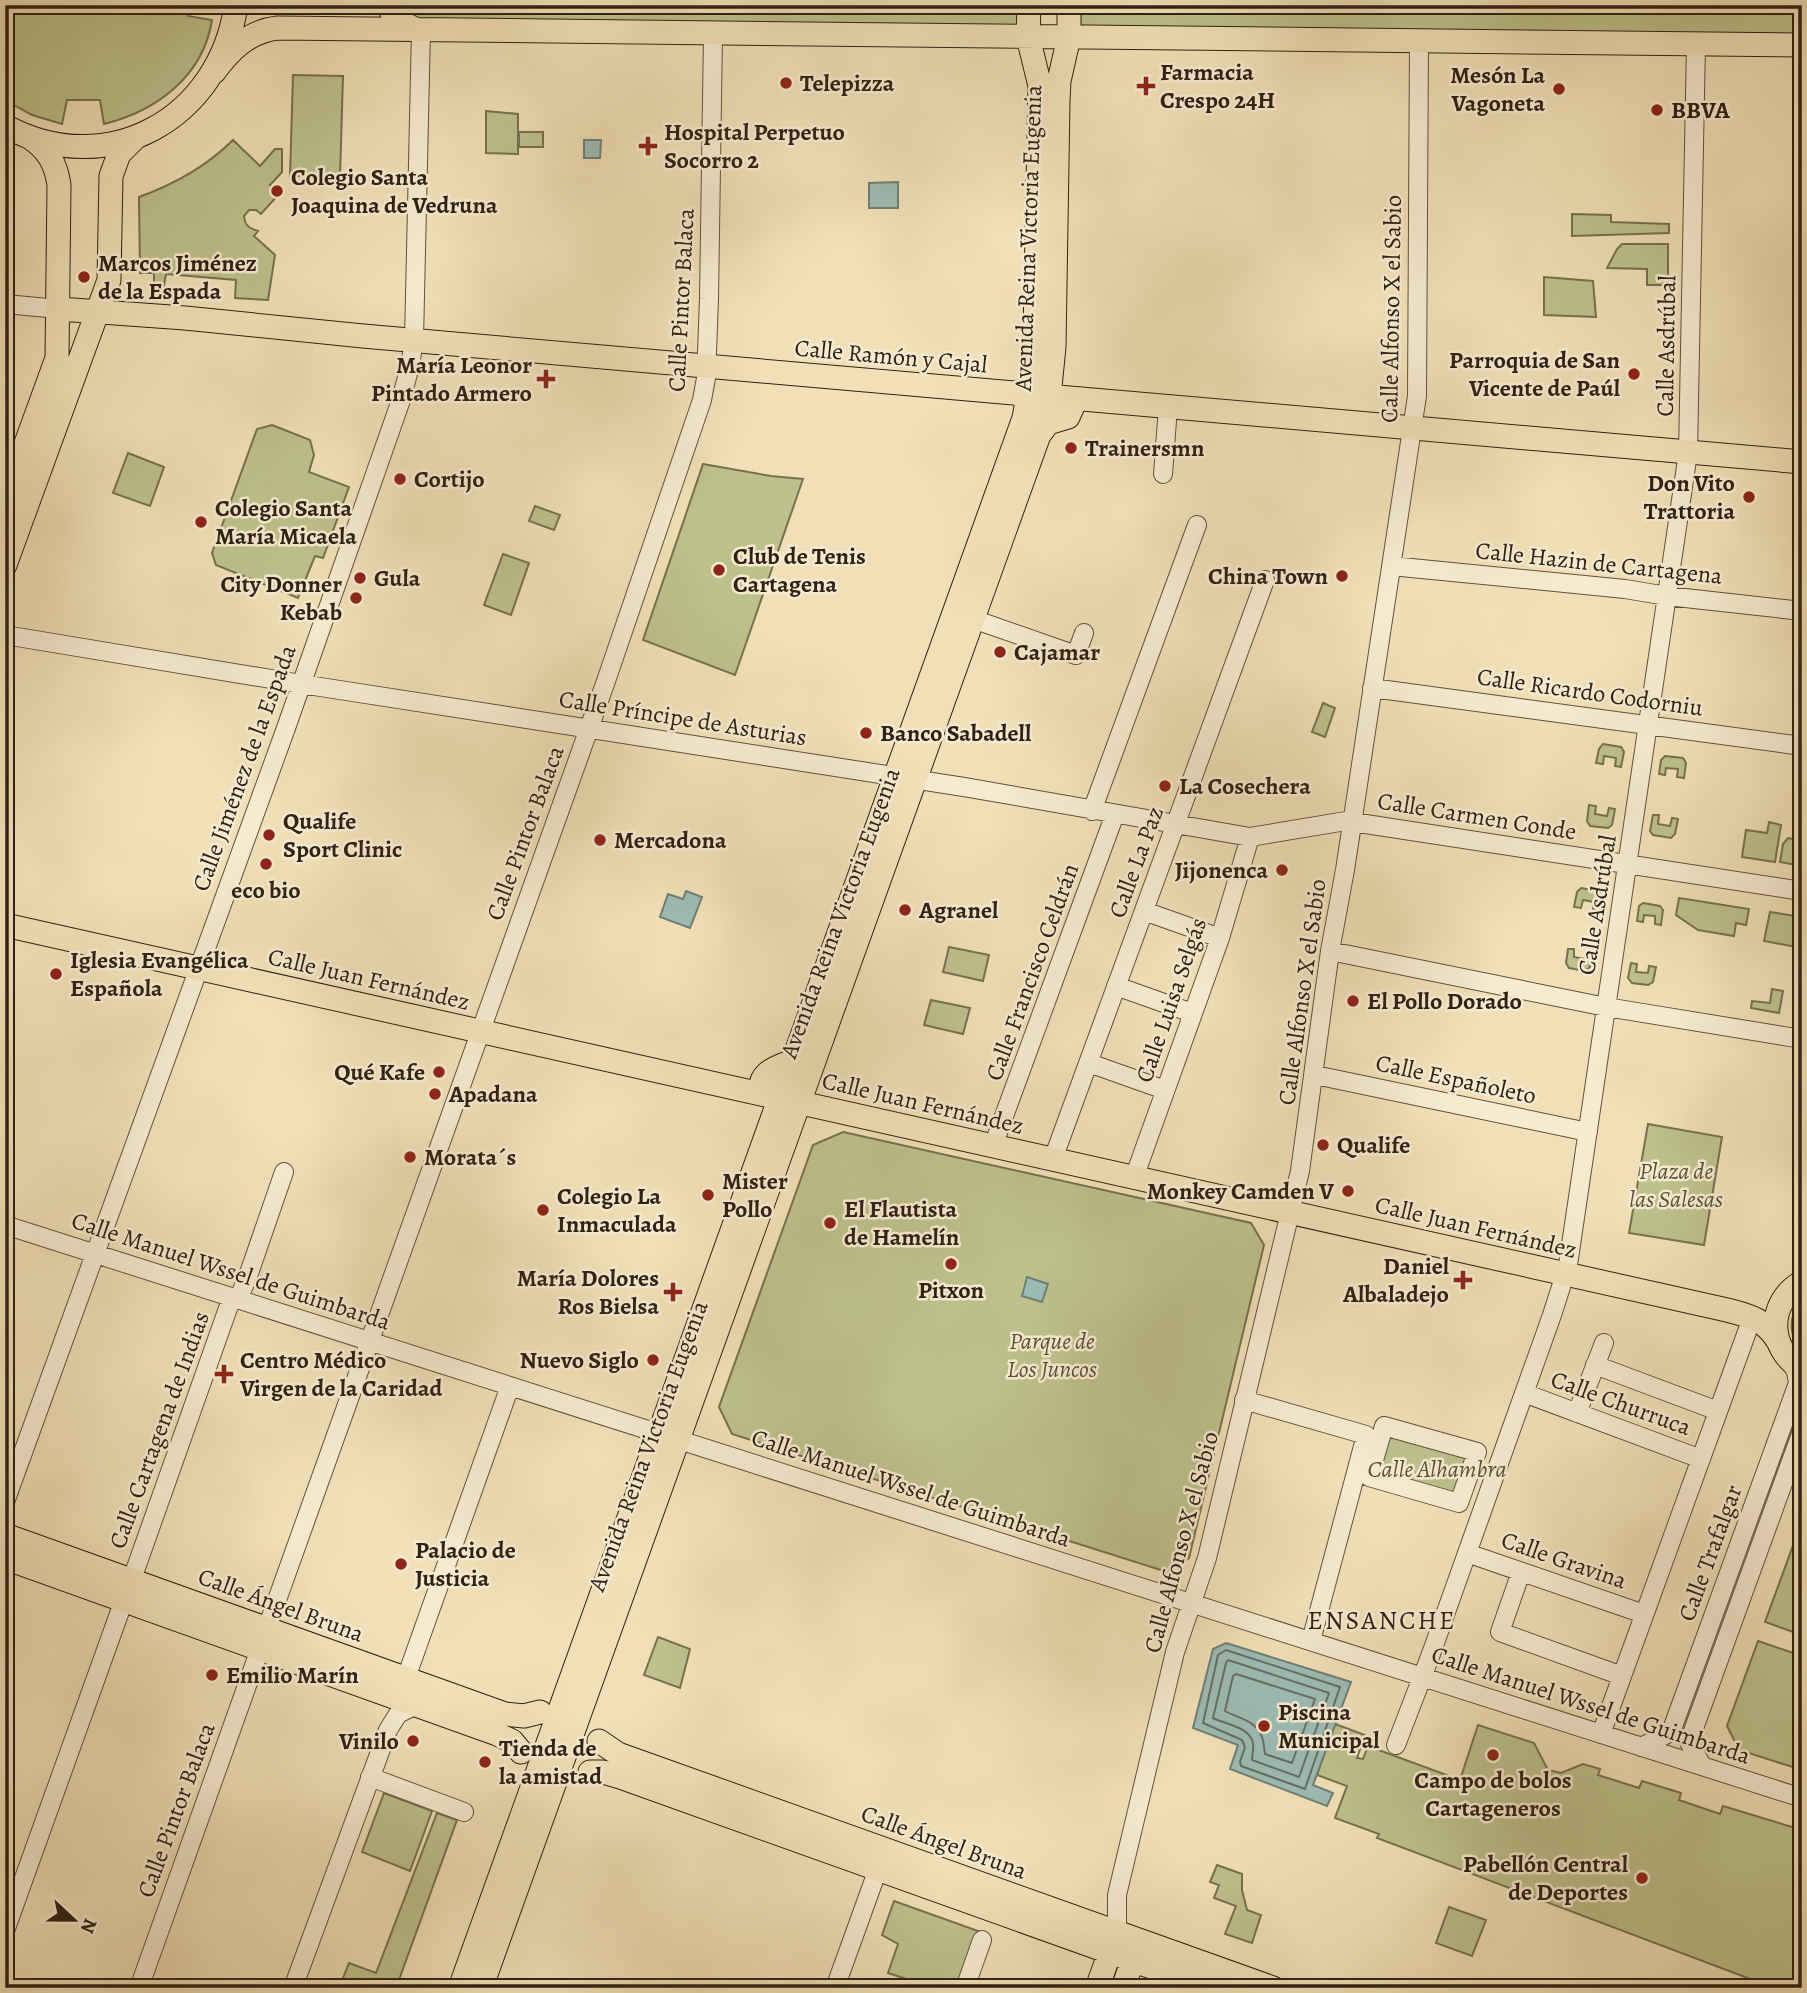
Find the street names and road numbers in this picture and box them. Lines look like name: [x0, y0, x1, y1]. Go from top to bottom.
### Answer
street label: Avenida Reina Victoria Eugenia: [1007, 83, 1049, 393]
street label: Calle Alfonso X el Sabio: [1373, 195, 1409, 423]
street label: Calle Pintor Balaca: [660, 207, 702, 393]
street label: Calle Asdrúbal: [1649, 275, 1683, 417]
street label: Calle Ramón y Cajal: [793, 332, 989, 380]
street label: Calle Hazin de Cartagena: [1474, 534, 1725, 592]
street label: Calle Jiménez de la Espada: [185, 640, 304, 896]
street label: Calle Ricardo Codorniu: [1475, 660, 1705, 724]
street label: Calle Príncipe de Asturias: [557, 683, 809, 753]
street label: Calle Pintor Balaca: [479, 740, 572, 925]
street label: Avenida Reina Victoria Eugenia: [772, 763, 908, 1064]
street label: Calle Carmen Conde: [1375, 784, 1579, 848]
street label: Calle La Paz: [1101, 802, 1171, 922]
street label: Calle Asdrúbal: [1570, 833, 1624, 977]
street label: Calle Francisco Celdrán: [978, 859, 1086, 1085]
street label: Calle Alfonso X el Sabio: [1270, 877, 1334, 1107]
street label: Calle Luisa Selgás: [1128, 913, 1214, 1087]
street label: Calle Juan Fernández: [265, 940, 473, 1018]
street label: Calle Españoleto: [1373, 1046, 1539, 1112]
street label: Calle Juan Fernández: [819, 1064, 1027, 1142]
street label: Calle Juan Fernández: [1372, 1188, 1580, 1266]
street label: Calle Manuel Wssel de Guimbarda: [67, 1204, 395, 1338]
street label: Avenida Reina Victoria Eugenia: [580, 1296, 716, 1597]
street label: Calle Cartagena de Indias: [101, 1307, 217, 1553]
street label: Calle Churruca: [1547, 1363, 1696, 1443]
street label: Calle Manuel Wssel de Guimbarda: [747, 1421, 1075, 1555]
street label: Calle Alfonso X el Sabio: [1136, 1428, 1226, 1656]
street label: Calle Trafalgar: [1671, 1480, 1749, 1626]
street label: Calle Gravina: [1497, 1524, 1632, 1597]
street label: Calle Ángel Bruna: [194, 1560, 369, 1650]
street label: Calle Manuel Wssel de Guimbarda: [1427, 1638, 1755, 1772]
street label: Calle Pintor Balaca: [130, 1717, 223, 1902]
street label: Calle Ángel Bruna: [857, 1797, 1032, 1887]

